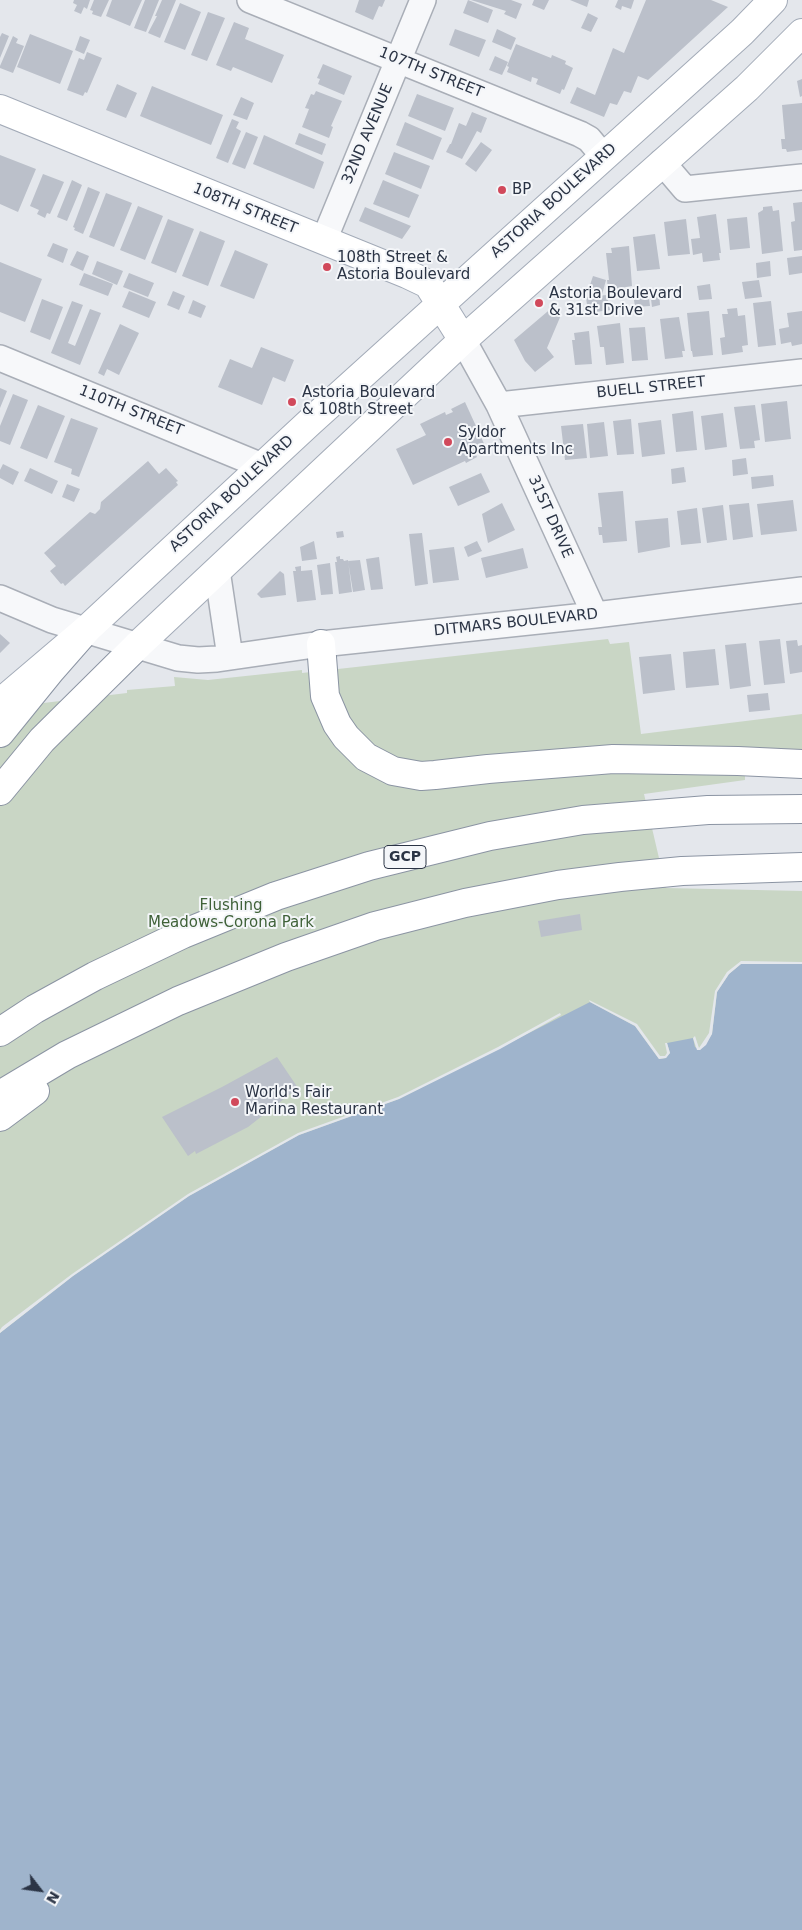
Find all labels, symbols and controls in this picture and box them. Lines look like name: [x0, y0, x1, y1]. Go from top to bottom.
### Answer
street label: 107TH STREET: [376, 44, 486, 102]
street label: 32ND AVENUE: [339, 81, 397, 187]
street label: ASTORIA BOULEVARD: [487, 140, 621, 262]
street label: 108TH STREET: [190, 180, 300, 238]
place label: BP: [512, 181, 531, 199]
marker: BP: [496, 184, 508, 196]
place label: 108th Street & Astoria Boulevard: [337, 249, 470, 284]
marker: 108th Street & Astoria Boulevard: [321, 261, 333, 273]
place label: Astoria Boulevard & 31st Drive: [549, 285, 682, 320]
marker: Astoria Boulevard & 31st Drive: [533, 297, 545, 309]
street label: BUELL STREET: [596, 373, 706, 403]
street label: 110TH STREET: [76, 382, 186, 440]
place label: Astoria Boulevard & 108th Street: [302, 384, 435, 419]
marker: Astoria Boulevard & 108th Street: [286, 396, 298, 408]
place label: Syldor Apartments Inc: [458, 424, 573, 459]
street label: ASTORIA BOULEVARD: [166, 432, 298, 556]
marker: Syldor Apartments Inc: [442, 436, 454, 448]
street label: 31ST DRIVE: [524, 473, 576, 561]
street label: DITMARS BOULEVARD: [433, 605, 599, 641]
road number: GCP: [384, 846, 426, 869]
park label: Flushing Meadows-Corona Park: [148, 897, 314, 932]
place label: World's Fair Marina Restaurant: [245, 1084, 383, 1119]
marker: World's Fair Marina Restaurant: [229, 1096, 241, 1108]
north arrow: [15, 1865, 65, 1915]
text: N: [43, 1888, 63, 1907]

